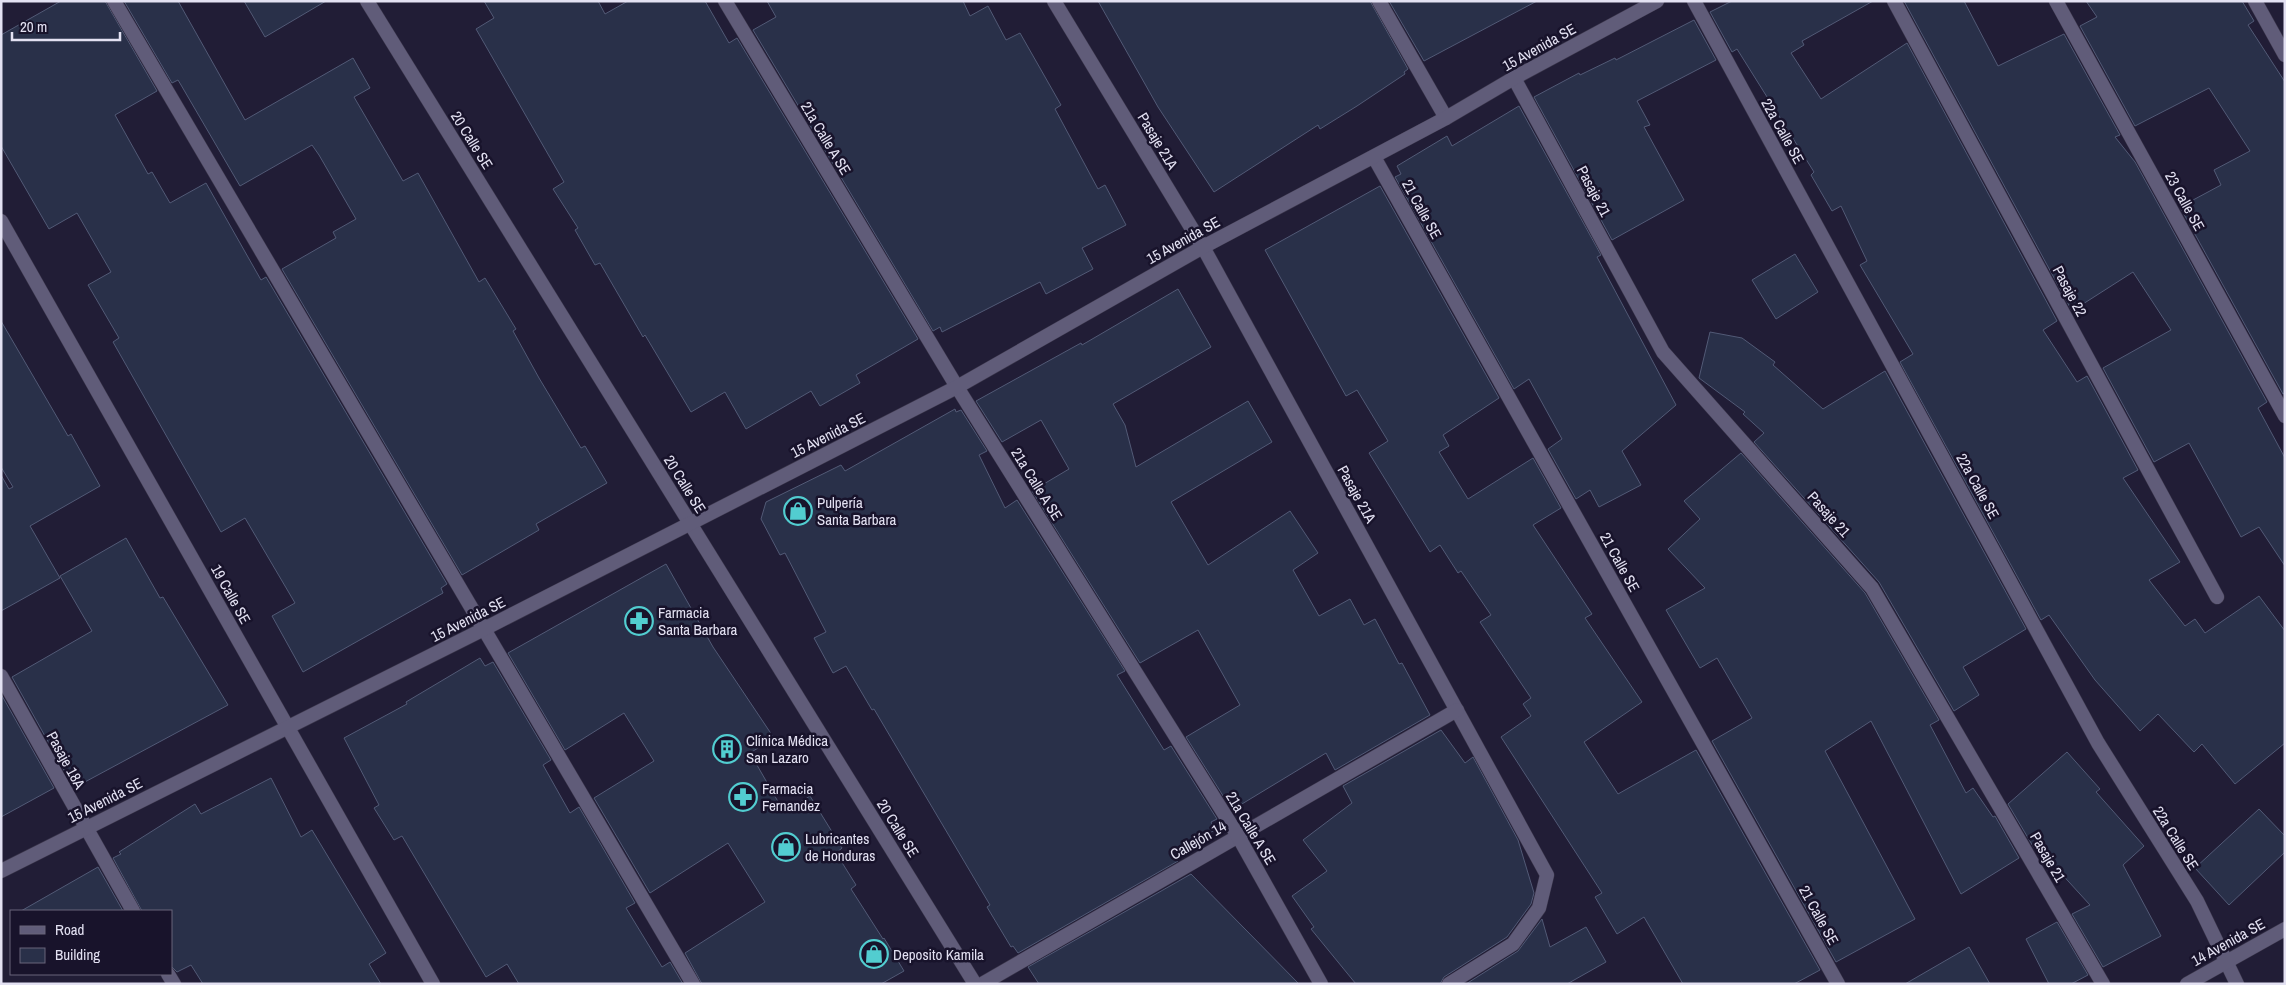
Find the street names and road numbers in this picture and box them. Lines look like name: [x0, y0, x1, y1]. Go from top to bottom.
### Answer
street label: 15 Avenida SE: [1498, 18, 1580, 76]
street label: 22a Calle SE: [1756, 95, 1810, 167]
street label: 21a Calle A SE: [796, 97, 856, 179]
street label: 20 Calle SE: [446, 107, 498, 173]
street label: Pasaje 21A: [1133, 109, 1184, 174]
street label: Pasaje 21: [1572, 162, 1616, 220]
street label: 23 Calle SE: [2160, 168, 2210, 234]
street label: 21 Calle SE: [1397, 176, 1447, 242]
street label: 15 Avenida SE: [1142, 211, 1224, 269]
street label: Pasaje 22: [2048, 262, 2092, 320]
street label: 15 Avenida SE: [787, 407, 869, 463]
street label: 21a Calle A SE: [1006, 444, 1068, 524]
street label: 22a Calle SE: [1951, 450, 2005, 522]
street label: 20 Calle SE: [659, 451, 711, 517]
street label: Pasaje 21A: [1333, 461, 1382, 527]
street label: Pasaje 21: [1803, 487, 1855, 541]
street label: 21 Calle SE: [1595, 529, 1645, 595]
street label: 19 Calle SE: [206, 561, 256, 627]
street label: 15 Avenida SE: [427, 591, 509, 647]
street label: Pasaje 18A: [42, 727, 91, 793]
street label: 15 Avenida SE: [64, 772, 146, 828]
street label: 21a Calle A SE: [1221, 787, 1281, 869]
street label: 20 Calle SE: [872, 795, 924, 861]
street label: 22a Calle SE: [2148, 802, 2204, 874]
street label: Callejón 14: [1166, 815, 1230, 864]
street label: Pasaje 21: [2025, 828, 2071, 886]
street label: 21 Calle SE: [1794, 882, 1844, 948]
street label: 14 Avenida SE: [2187, 913, 2269, 971]

